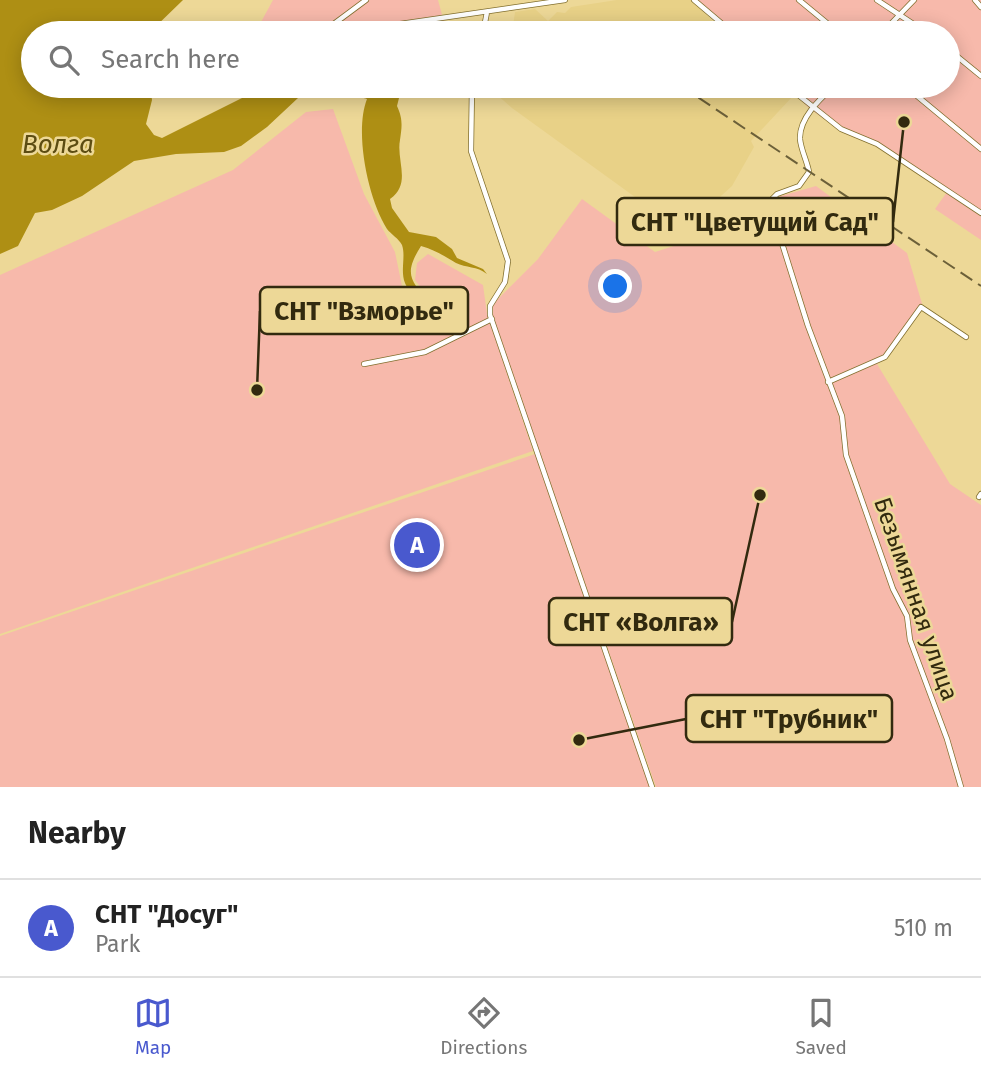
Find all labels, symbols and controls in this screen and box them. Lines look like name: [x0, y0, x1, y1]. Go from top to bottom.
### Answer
search box: [21, 21, 960, 98]
icon: search: [45, 41, 83, 79]
text: Search here: [101, 44, 240, 75]
water label: Волга: [22, 129, 94, 160]
callout: СНТ "Цветущий Сад": [617, 198, 893, 245]
text: СНТ "Цветущий Сад": [631, 207, 879, 238]
your location: [598, 269, 632, 303]
callout: СНТ "Взморье": [260, 287, 468, 334]
text: СНТ "Взморье": [274, 296, 454, 327]
street label: Безымянная улица: [868, 494, 964, 704]
pin: A: [394, 519, 440, 571]
callout: СНТ «Волга»: [549, 598, 732, 645]
text: СНТ «Волга»: [563, 607, 719, 638]
callout: СНТ "Трубник": [686, 695, 892, 742]
text: СНТ "Трубник": [700, 704, 878, 735]
text: Nearby: [28, 815, 126, 851]
text: СНТ "Досуг": [95, 899, 238, 930]
text: A: [44, 914, 58, 942]
text: 510 m: [894, 914, 953, 942]
text: Park: [95, 930, 140, 958]
tab: Map: [134, 994, 172, 1059]
tab: Directions: [440, 994, 527, 1059]
tab: Saved: [796, 994, 847, 1059]

